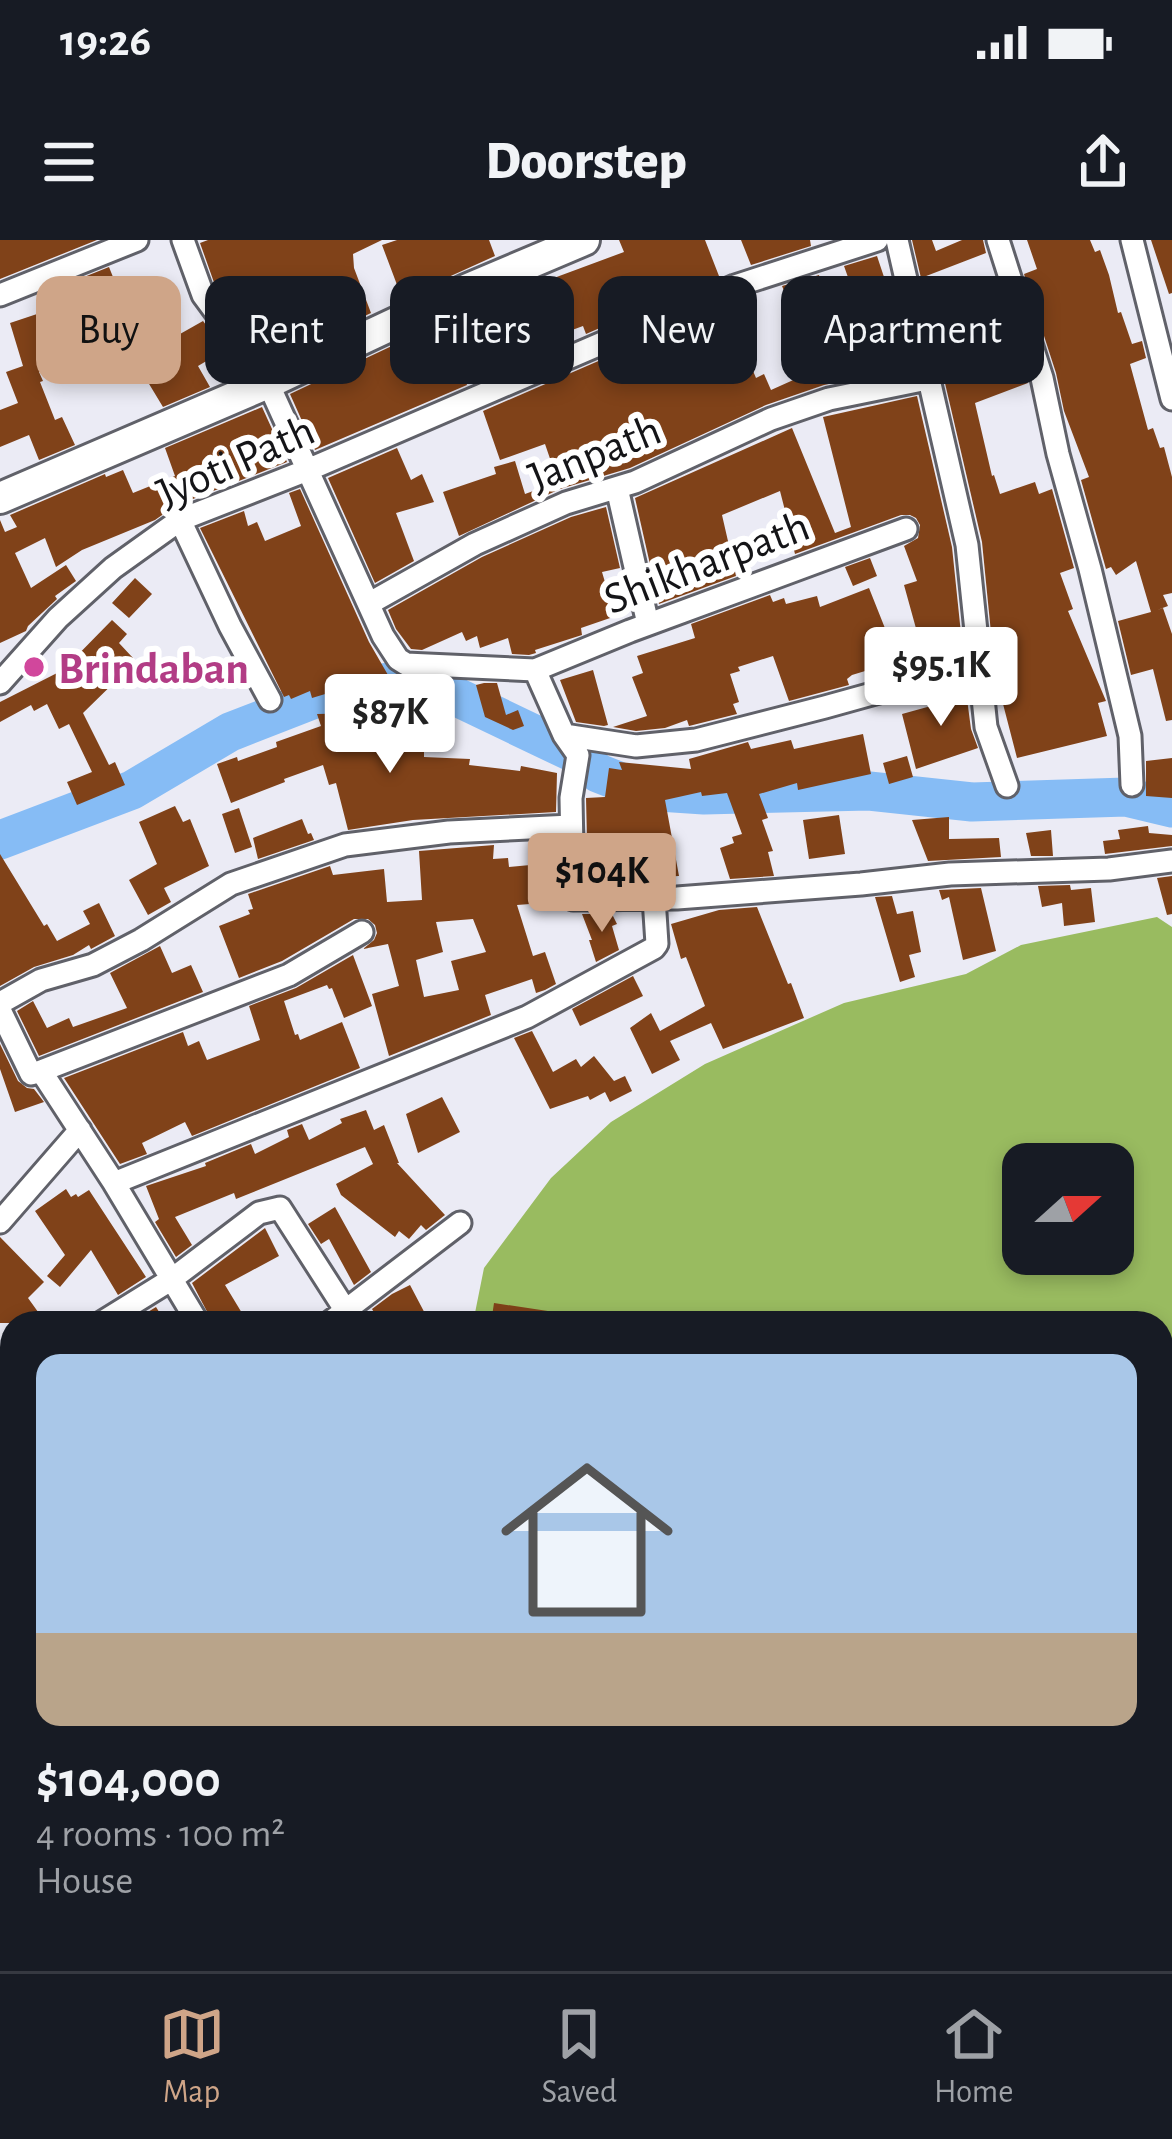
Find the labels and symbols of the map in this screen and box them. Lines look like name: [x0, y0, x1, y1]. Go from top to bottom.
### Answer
street label: Jyoti Path: [151, 408, 321, 517]
street label: Janpath: [523, 408, 667, 501]
street label: Shikharpath: [598, 504, 815, 623]
pin: $95.1K: [843, 627, 1039, 729]
place label: Brindaban: [58, 647, 249, 692]
marker: Brindaban: [21, 654, 47, 680]
pin: $87K: [319, 674, 461, 776]
pin: $104K: [518, 833, 686, 935]
north arrow: [1002, 1143, 1134, 1275]

